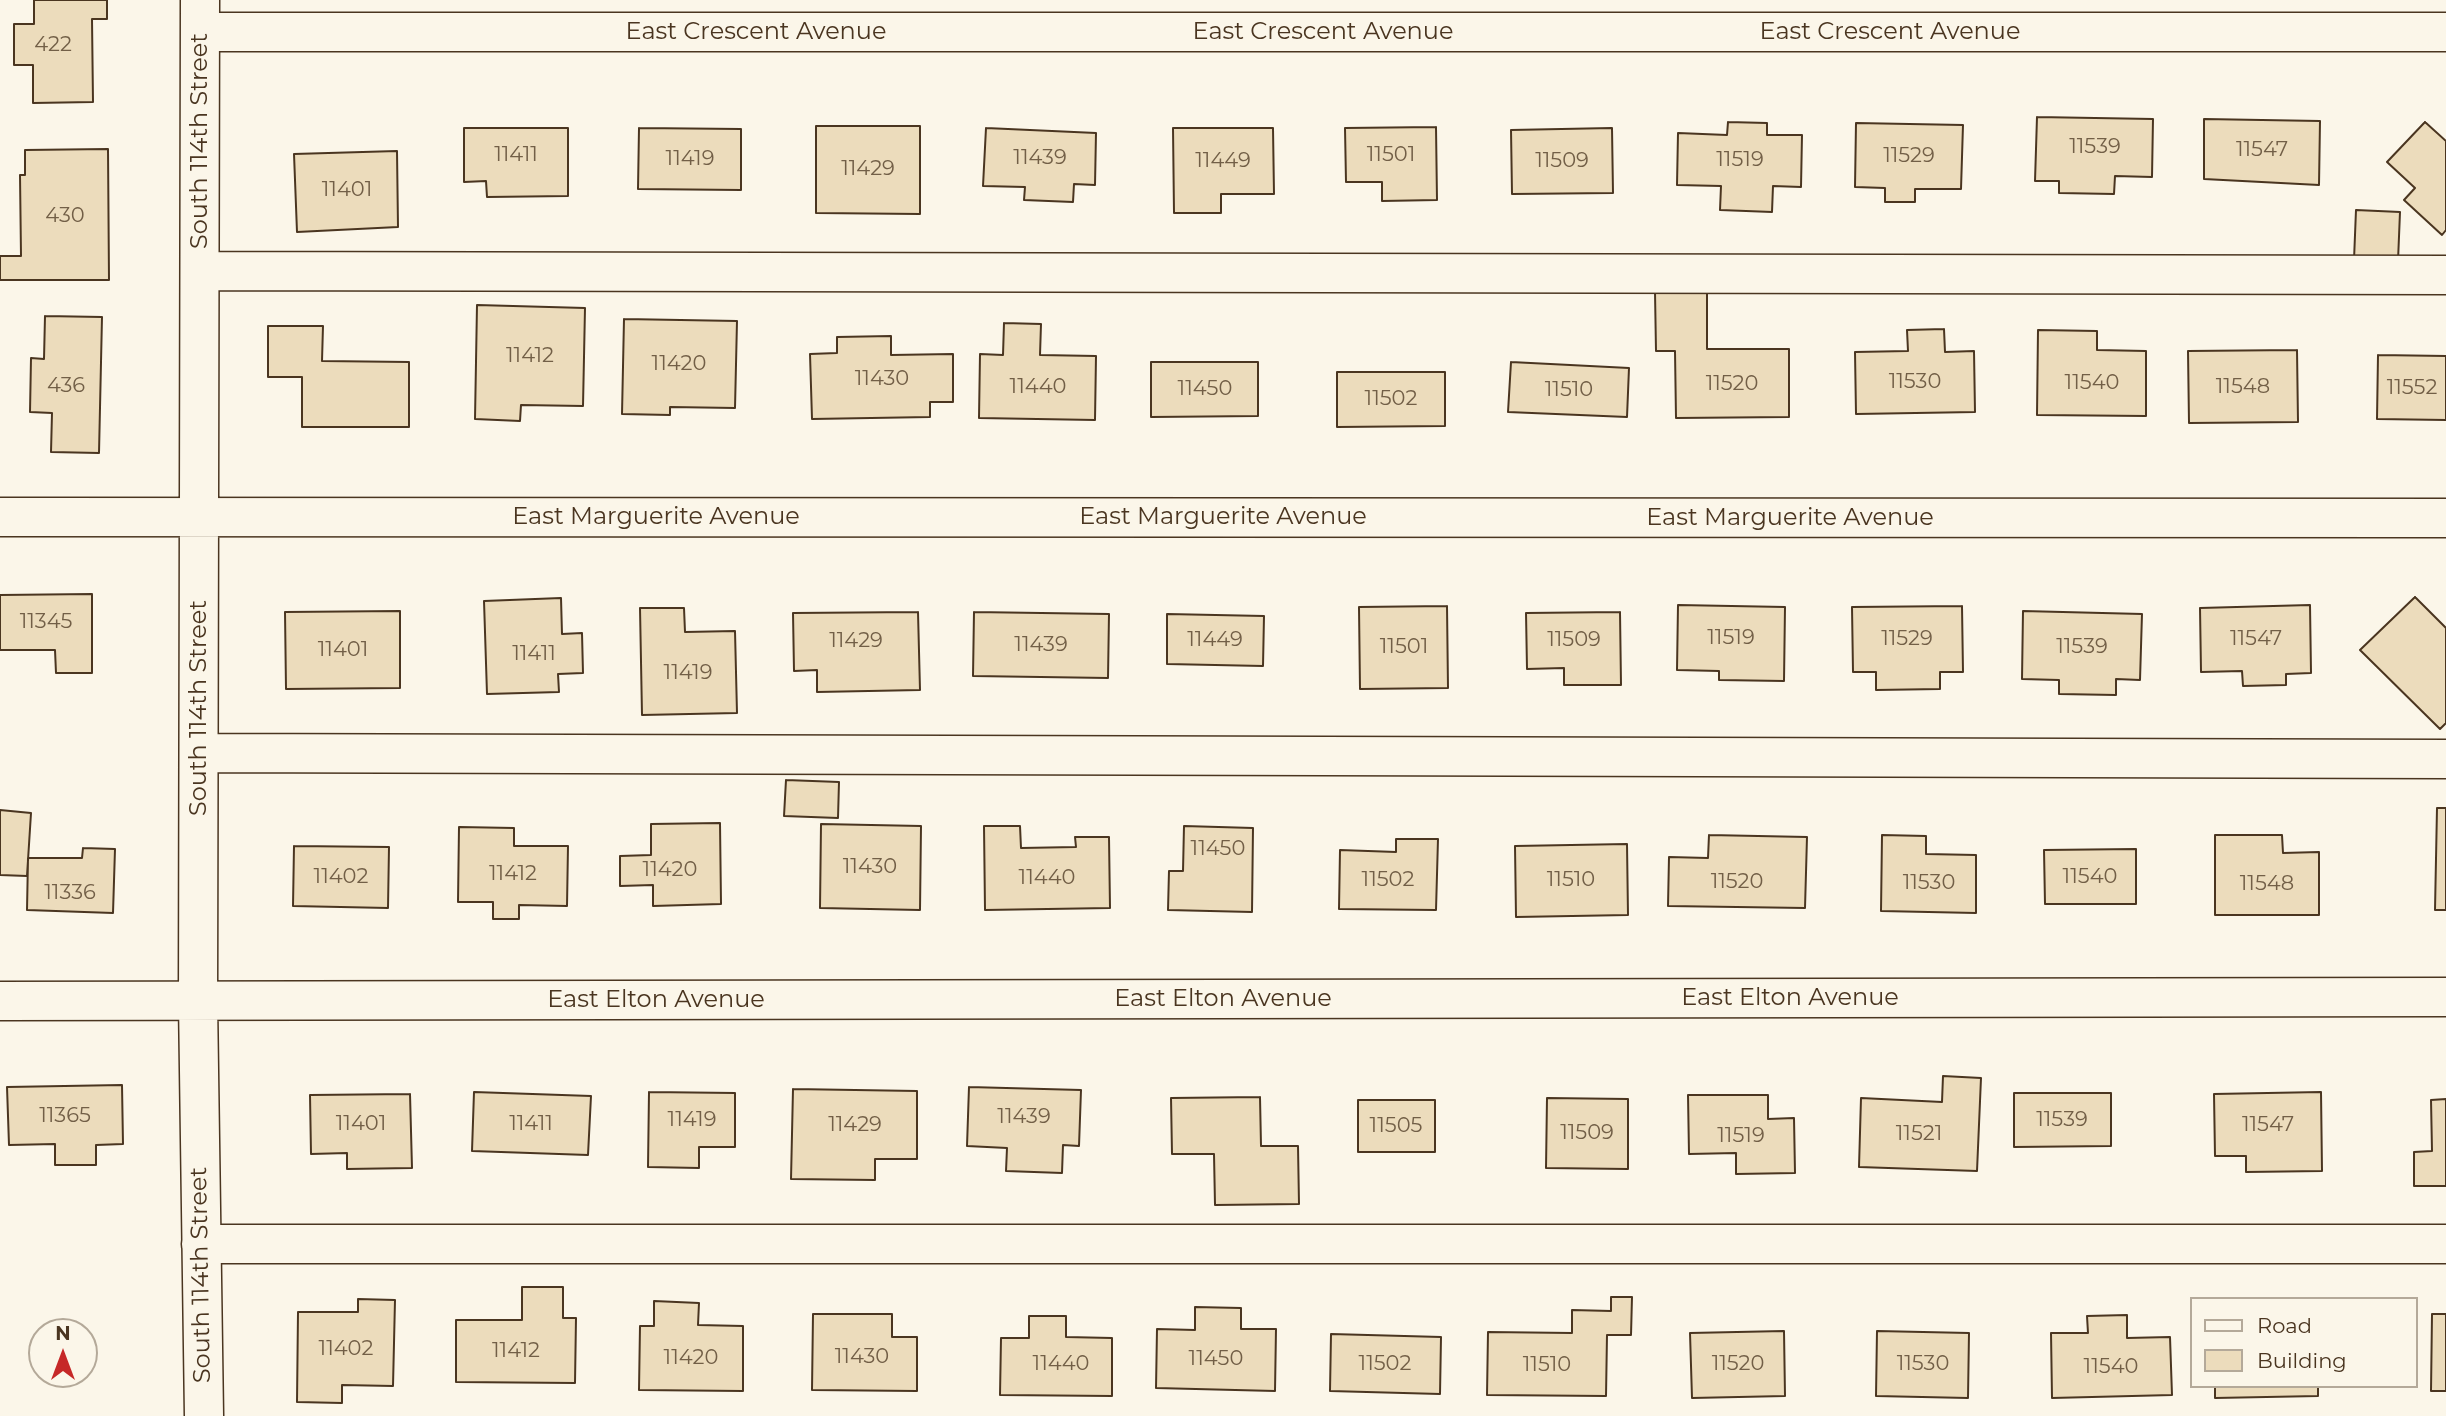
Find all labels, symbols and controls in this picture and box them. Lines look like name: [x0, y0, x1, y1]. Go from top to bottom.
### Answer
street label: East Crescent Avenue: [626, 18, 886, 46]
street label: East Crescent Avenue: [1193, 18, 1453, 46]
street label: East Crescent Avenue: [1760, 18, 2020, 46]
house number: 422: [34, 32, 72, 58]
street label: South 114th Street: [186, 33, 214, 249]
house number: 11539: [2069, 134, 2121, 160]
house number: 11547: [2236, 137, 2288, 163]
house number: 11411: [494, 142, 538, 168]
house number: 11501: [1367, 142, 1415, 168]
house number: 11529: [1883, 143, 1935, 169]
house number: 11439: [1013, 145, 1067, 171]
house number: 11419: [666, 146, 714, 172]
house number: 11519: [1716, 147, 1764, 173]
house number: 11449: [1195, 148, 1251, 174]
house number: 11509: [1535, 148, 1589, 174]
house number: 11429: [841, 156, 895, 182]
house number: 11401: [322, 177, 372, 203]
house number: 430: [45, 203, 85, 229]
house number: 11412: [506, 343, 554, 369]
house number: 11420: [652, 351, 706, 377]
house number: 11430: [855, 366, 909, 392]
house number: 11530: [1889, 369, 1941, 395]
house number: 11540: [2065, 370, 2119, 396]
house number: 11520: [1706, 371, 1758, 397]
house number: 436: [47, 373, 85, 399]
house number: 11440: [1010, 374, 1066, 400]
house number: 11548: [2216, 374, 2270, 400]
house number: 11552: [2387, 375, 2437, 401]
house number: 11450: [1178, 376, 1232, 402]
house number: 11510: [1545, 377, 1593, 403]
house number: 11502: [1365, 386, 1417, 412]
street label: East Marguerite Avenue: [512, 503, 800, 531]
street label: East Marguerite Avenue: [1079, 503, 1367, 531]
street label: East Marguerite Avenue: [1646, 504, 1934, 532]
street label: South 114th Street: [185, 600, 213, 816]
house number: 11345: [20, 609, 72, 635]
house number: 11519: [1707, 625, 1755, 651]
house number: 11529: [1881, 626, 1933, 652]
house number: 11547: [2230, 626, 2282, 652]
house number: 11449: [1187, 627, 1243, 653]
house number: 11509: [1547, 627, 1601, 653]
house number: 11429: [829, 628, 883, 654]
house number: 11439: [1014, 632, 1068, 658]
house number: 11501: [1380, 634, 1428, 660]
house number: 11539: [2056, 634, 2108, 660]
house number: 11401: [318, 637, 368, 663]
house number: 11411: [512, 641, 556, 667]
house number: 11419: [664, 660, 712, 686]
house number: 11450: [1191, 836, 1245, 862]
house number: 11430: [843, 854, 897, 880]
house number: 11420: [643, 857, 697, 883]
house number: 11412: [489, 861, 537, 887]
house number: 11402: [314, 864, 368, 890]
house number: 11540: [2063, 864, 2117, 890]
house number: 11440: [1019, 865, 1075, 891]
house number: 11502: [1362, 867, 1414, 893]
house number: 11510: [1547, 867, 1595, 893]
house number: 11520: [1711, 869, 1763, 895]
house number: 11530: [1903, 870, 1955, 896]
house number: 11548: [2240, 871, 2294, 897]
house number: 11336: [44, 880, 96, 906]
street label: East Elton Avenue: [1681, 984, 1899, 1012]
street label: East Elton Avenue: [1114, 985, 1332, 1013]
street label: East Elton Avenue: [547, 986, 765, 1014]
house number: 11365: [39, 1103, 91, 1129]
house number: 11439: [997, 1104, 1051, 1130]
house number: 11419: [668, 1107, 716, 1133]
house number: 11539: [2036, 1107, 2088, 1133]
house number: 11401: [336, 1111, 386, 1137]
house number: 11411: [509, 1111, 553, 1137]
house number: 11429: [828, 1112, 882, 1138]
house number: 11547: [2242, 1112, 2294, 1138]
house number: 11505: [1370, 1113, 1422, 1139]
house number: 11509: [1560, 1120, 1614, 1146]
house number: 11521: [1896, 1121, 1942, 1147]
house number: 11519: [1717, 1123, 1765, 1149]
street label: South 114th Street: [185, 1167, 217, 1383]
legend: [2190, 1297, 2418, 1388]
text: Road: [2257, 1313, 2312, 1338]
north arrow: [28, 1318, 98, 1388]
text: N: [55, 1322, 71, 1345]
house number: 11402: [319, 1336, 373, 1362]
house number: 11412: [492, 1338, 540, 1364]
house number: 11430: [835, 1344, 889, 1370]
house number: 11420: [664, 1345, 718, 1371]
house number: 11450: [1189, 1346, 1243, 1372]
text: Building: [2257, 1348, 2347, 1373]
house number: 11440: [1033, 1351, 1089, 1377]
house number: 11502: [1359, 1351, 1411, 1377]
house number: 11520: [1712, 1351, 1764, 1377]
house number: 11530: [1897, 1351, 1949, 1377]
house number: 11510: [1523, 1352, 1571, 1378]
house number: 11540: [2084, 1354, 2138, 1380]

